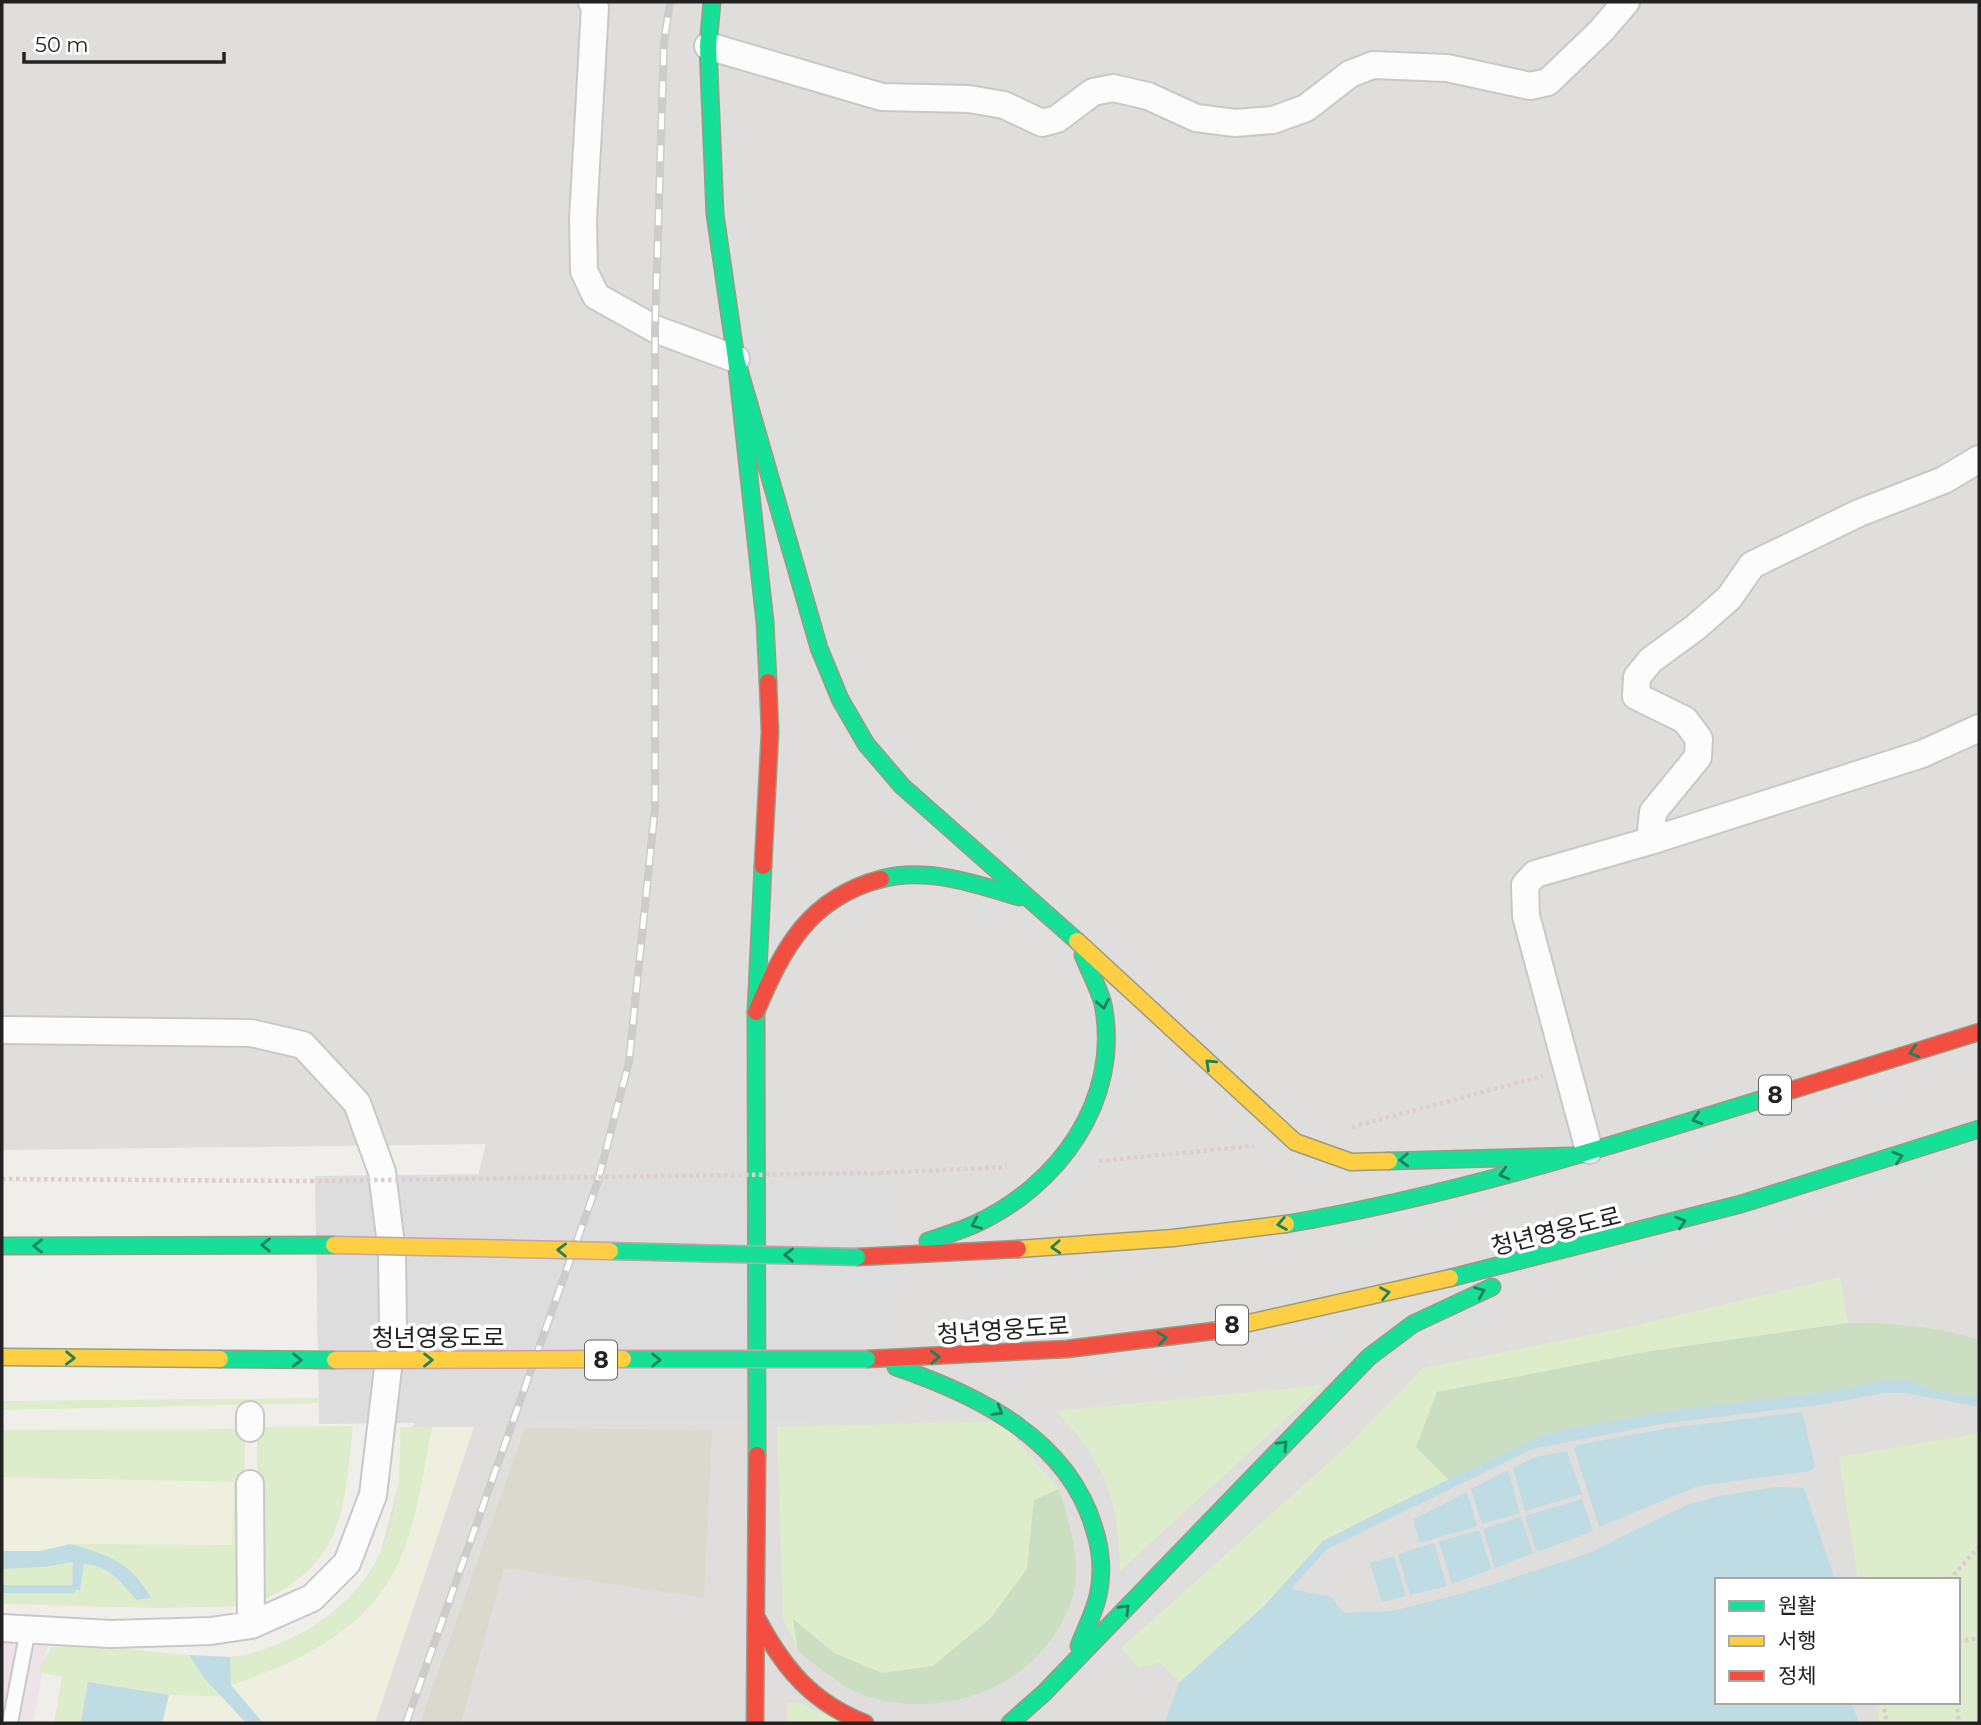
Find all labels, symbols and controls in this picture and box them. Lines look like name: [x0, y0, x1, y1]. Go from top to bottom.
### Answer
scale bar: [24, 21, 224, 65]
text: 50 m: [35, 32, 89, 57]
one-way arrow: [1095, 998, 1110, 1010]
one-way arrow: [1908, 1044, 1920, 1059]
one-way arrow: [1205, 1059, 1218, 1072]
road number: 8: [1759, 1076, 1791, 1114]
one-way arrow: [1691, 1111, 1703, 1125]
one-way arrow: [1892, 1150, 1904, 1165]
one-way arrow: [1398, 1153, 1409, 1168]
one-way arrow: [1498, 1166, 1510, 1180]
street label: 청년영웅도로: [1488, 1201, 1624, 1261]
one-way arrow: [970, 1216, 983, 1230]
one-way arrow: [1276, 1216, 1288, 1231]
one-way arrow: [1674, 1216, 1686, 1231]
one-way arrow: [260, 1237, 270, 1253]
one-way arrow: [32, 1238, 43, 1254]
one-way arrow: [1050, 1239, 1061, 1254]
one-way arrow: [556, 1243, 567, 1258]
one-way arrow: [783, 1248, 794, 1263]
one-way arrow: [1379, 1286, 1391, 1301]
one-way arrow: [1472, 1286, 1485, 1300]
road number: 8: [1216, 1306, 1248, 1344]
street label: 청년영웅도로: [936, 1311, 1070, 1349]
street label: 청년영웅도로: [372, 1323, 504, 1352]
one-way arrow: [1156, 1331, 1168, 1346]
road number: 8: [585, 1340, 617, 1380]
one-way arrow: [65, 1350, 76, 1366]
one-way arrow: [930, 1350, 941, 1365]
one-way arrow: [293, 1352, 303, 1368]
one-way arrow: [423, 1352, 434, 1368]
one-way arrow: [651, 1352, 661, 1368]
one-way arrow: [991, 1403, 1004, 1416]
one-way arrow: [1275, 1440, 1288, 1453]
legend: [1715, 1578, 1960, 1704]
text: 원활: [1778, 1593, 1817, 1618]
one-way arrow: [1117, 1604, 1130, 1617]
text: 서행: [1778, 1628, 1817, 1653]
text: 정체: [1778, 1663, 1817, 1688]

